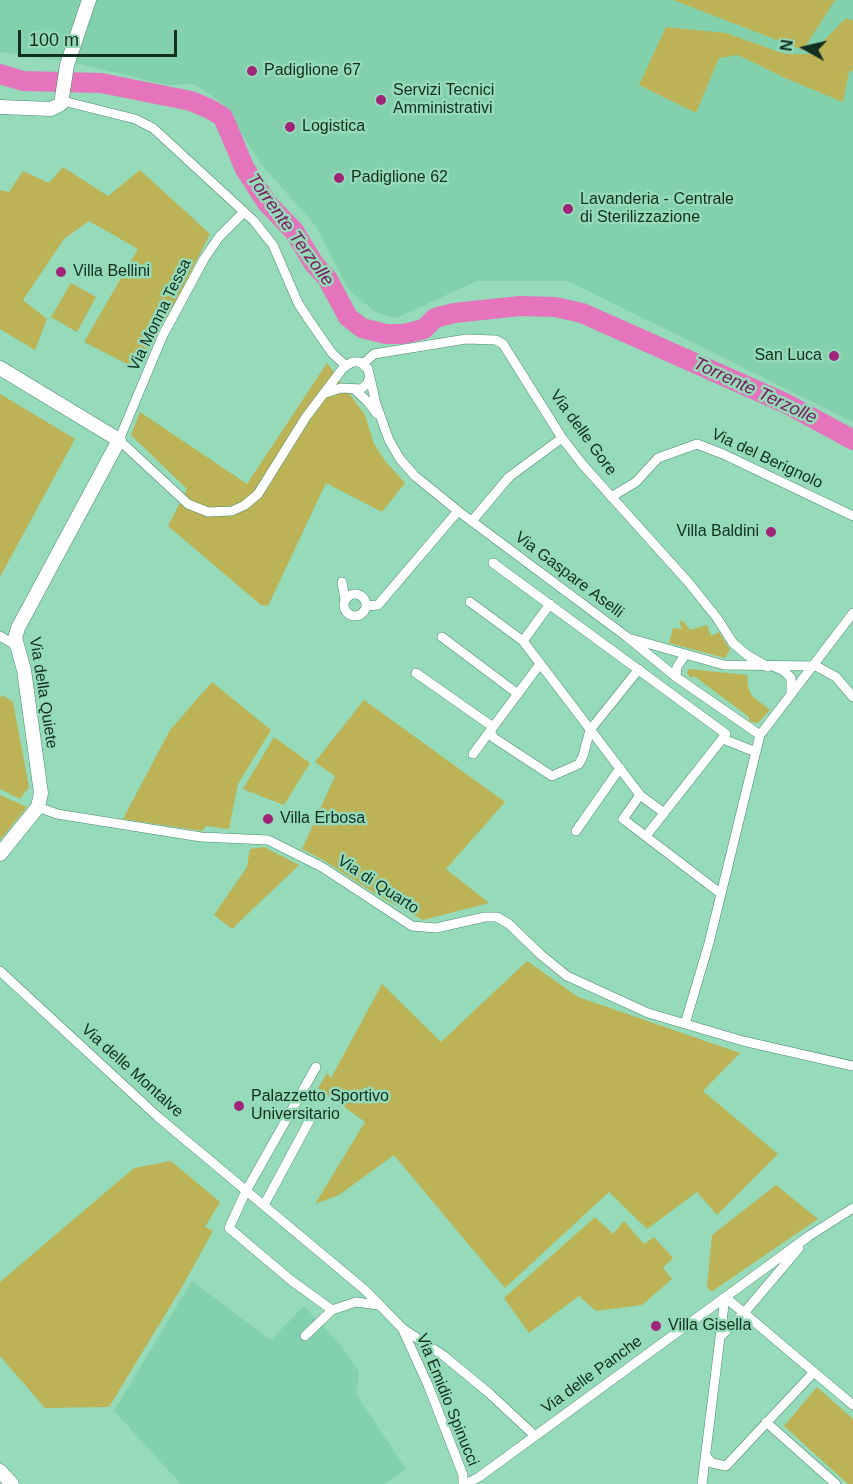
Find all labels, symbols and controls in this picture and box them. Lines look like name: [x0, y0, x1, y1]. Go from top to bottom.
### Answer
scale bar: [21, 18, 180, 56]
north arrow: [775, 18, 835, 78]
text: 100 m: [29, 30, 79, 50]
text: N: [777, 39, 796, 52]
place label: Padiglione 67: [264, 61, 361, 81]
marker: Padiglione 67: [245, 64, 259, 78]
place label: Servizi Tecnici Amministrativi: [393, 81, 494, 119]
marker: Servizi Tecnici Amministrativi: [374, 93, 388, 107]
place label: Logistica: [302, 117, 365, 137]
marker: Logistica: [283, 120, 297, 134]
place label: Padiglione 62: [351, 168, 448, 188]
water label: Torrente Terzolle: [242, 170, 338, 290]
marker: Padiglione 62: [332, 171, 346, 185]
place label: Lavanderia - Centrale di Sterilizzazione: [580, 190, 734, 228]
marker: Lavanderia - Centrale di Sterilizzazione: [561, 202, 575, 216]
street label: Via Monna Tessa: [125, 256, 195, 374]
place label: Villa Bellini: [73, 262, 150, 282]
marker: Villa Bellini: [54, 265, 68, 279]
place label: San Luca: [754, 346, 822, 366]
marker: San Luca: [827, 349, 841, 363]
water label: Torrente Terzolle: [690, 353, 820, 429]
street label: Via delle Gore: [546, 386, 620, 480]
street label: Via del Berignolo: [708, 425, 826, 493]
place label: Villa Baldini: [677, 522, 759, 542]
marker: Villa Baldini: [764, 525, 778, 539]
street label: Via Gaspare Aselli: [511, 528, 627, 622]
street label: Via della Quiete: [25, 636, 61, 750]
place label: Villa Erbosa: [280, 809, 365, 829]
marker: Villa Erbosa: [261, 812, 275, 826]
street label: Via di Quarto: [334, 852, 422, 918]
street label: Via delle Montalve: [77, 1020, 187, 1122]
place label: Palazzetto Sportivo Universitario: [251, 1087, 389, 1125]
marker: Palazzetto Sportivo Universitario: [232, 1099, 246, 1113]
place label: Villa Gisella: [668, 1316, 751, 1336]
marker: Villa Gisella: [649, 1319, 663, 1333]
street label: Via Emidio Spinucci: [412, 1331, 482, 1469]
street label: Via delle Panche: [538, 1332, 646, 1418]

